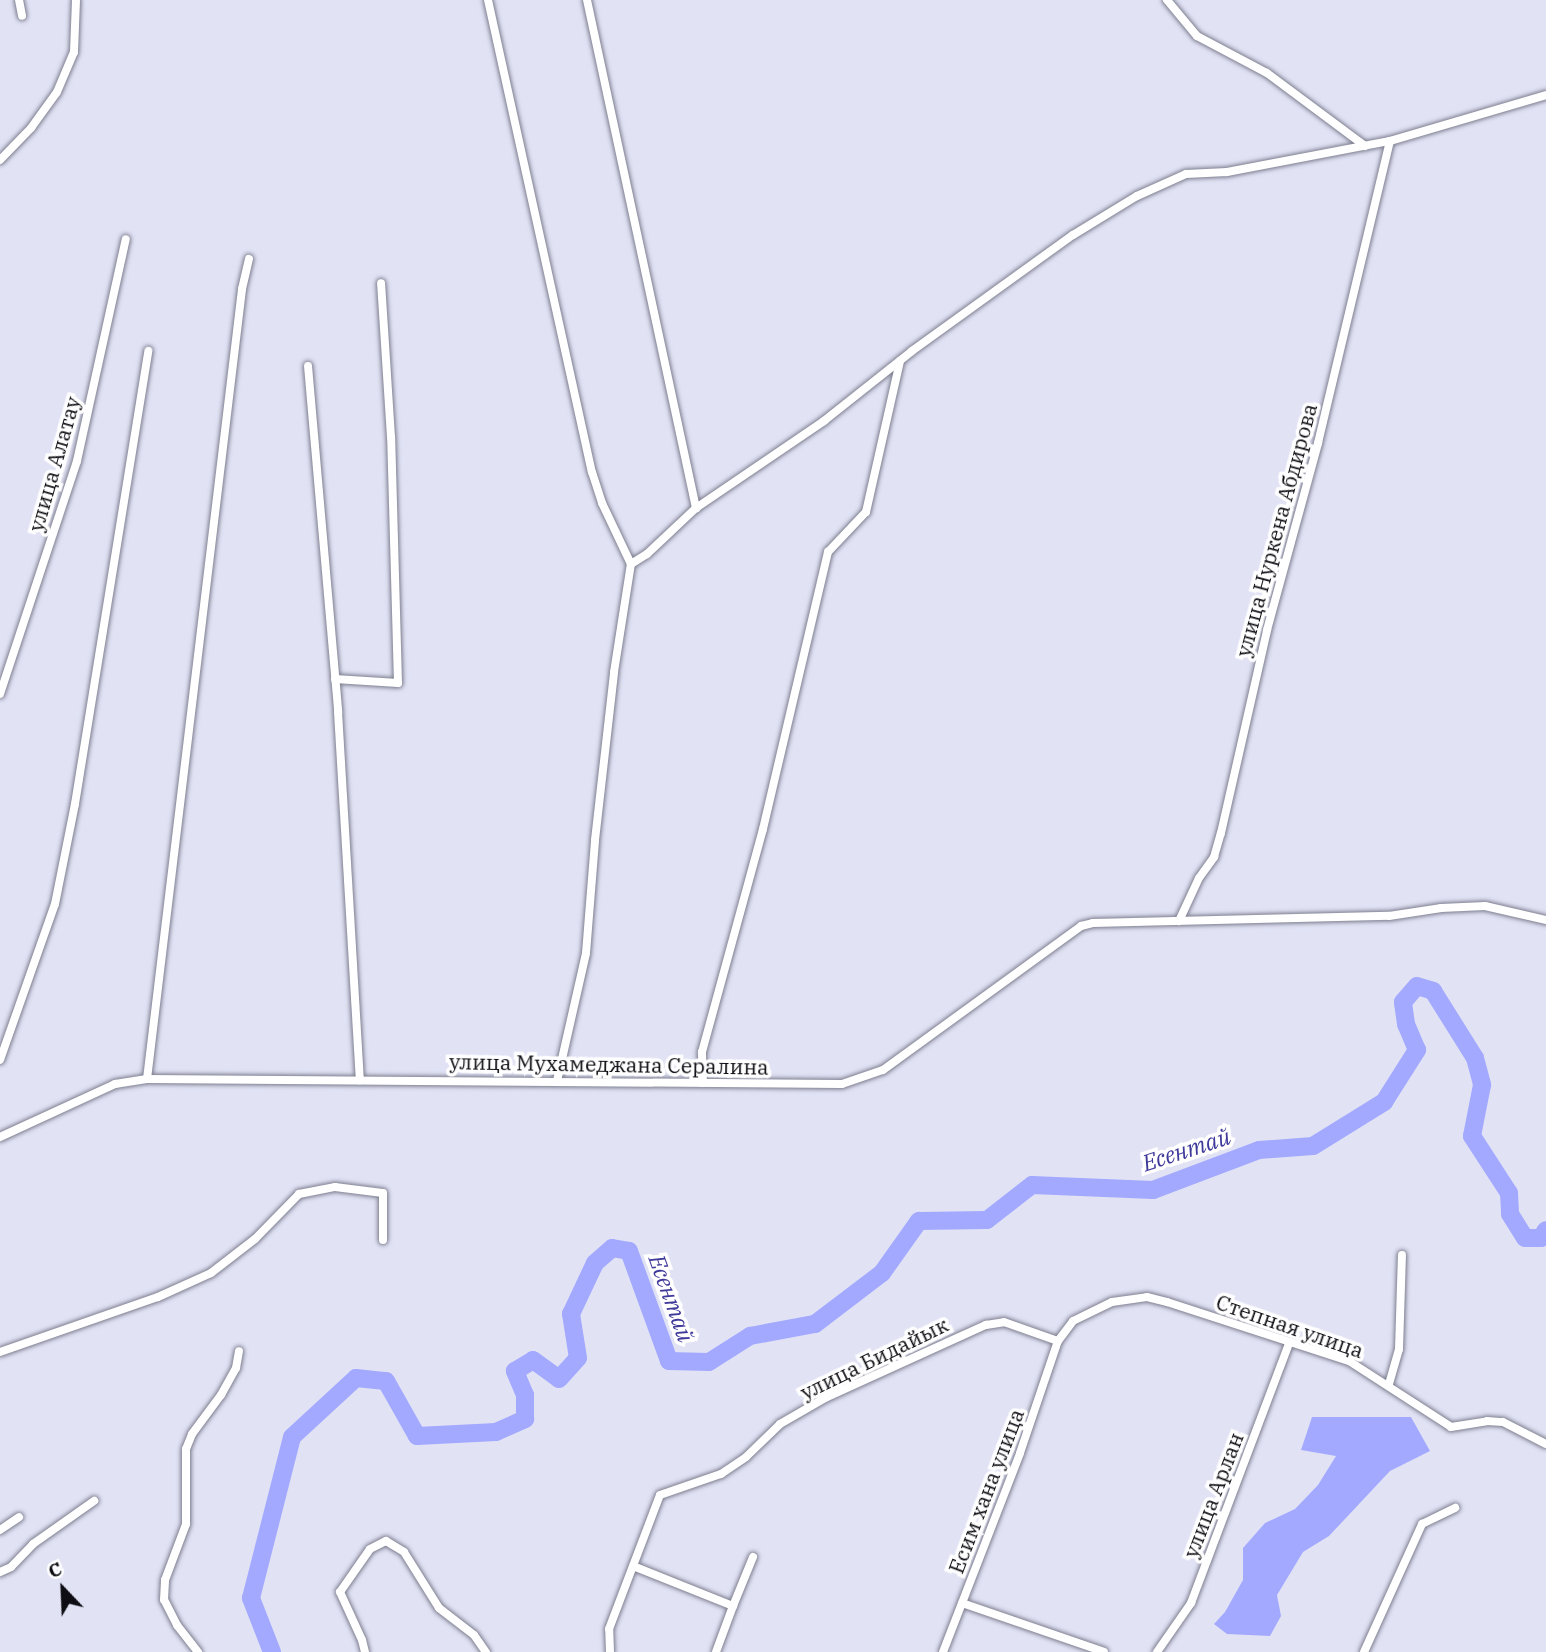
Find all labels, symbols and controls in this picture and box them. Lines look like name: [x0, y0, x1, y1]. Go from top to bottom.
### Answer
street label: улица Алатау: [23, 394, 85, 534]
street label: улица Нуркена Абдирова: [1230, 401, 1322, 659]
street label: улица Мухамеджана Сералина: [449, 1049, 769, 1079]
water label: Есентай: [1138, 1122, 1234, 1176]
water label: Есентай: [643, 1250, 701, 1346]
street label: Степная улица: [1213, 1289, 1367, 1363]
street label: улица Бидайык: [796, 1311, 952, 1405]
street label: Есим хана улица: [943, 1405, 1029, 1577]
street label: улица Арлан: [1178, 1429, 1248, 1561]
north arrow: [28, 1554, 98, 1624]
text: С: [44, 1556, 65, 1583]

